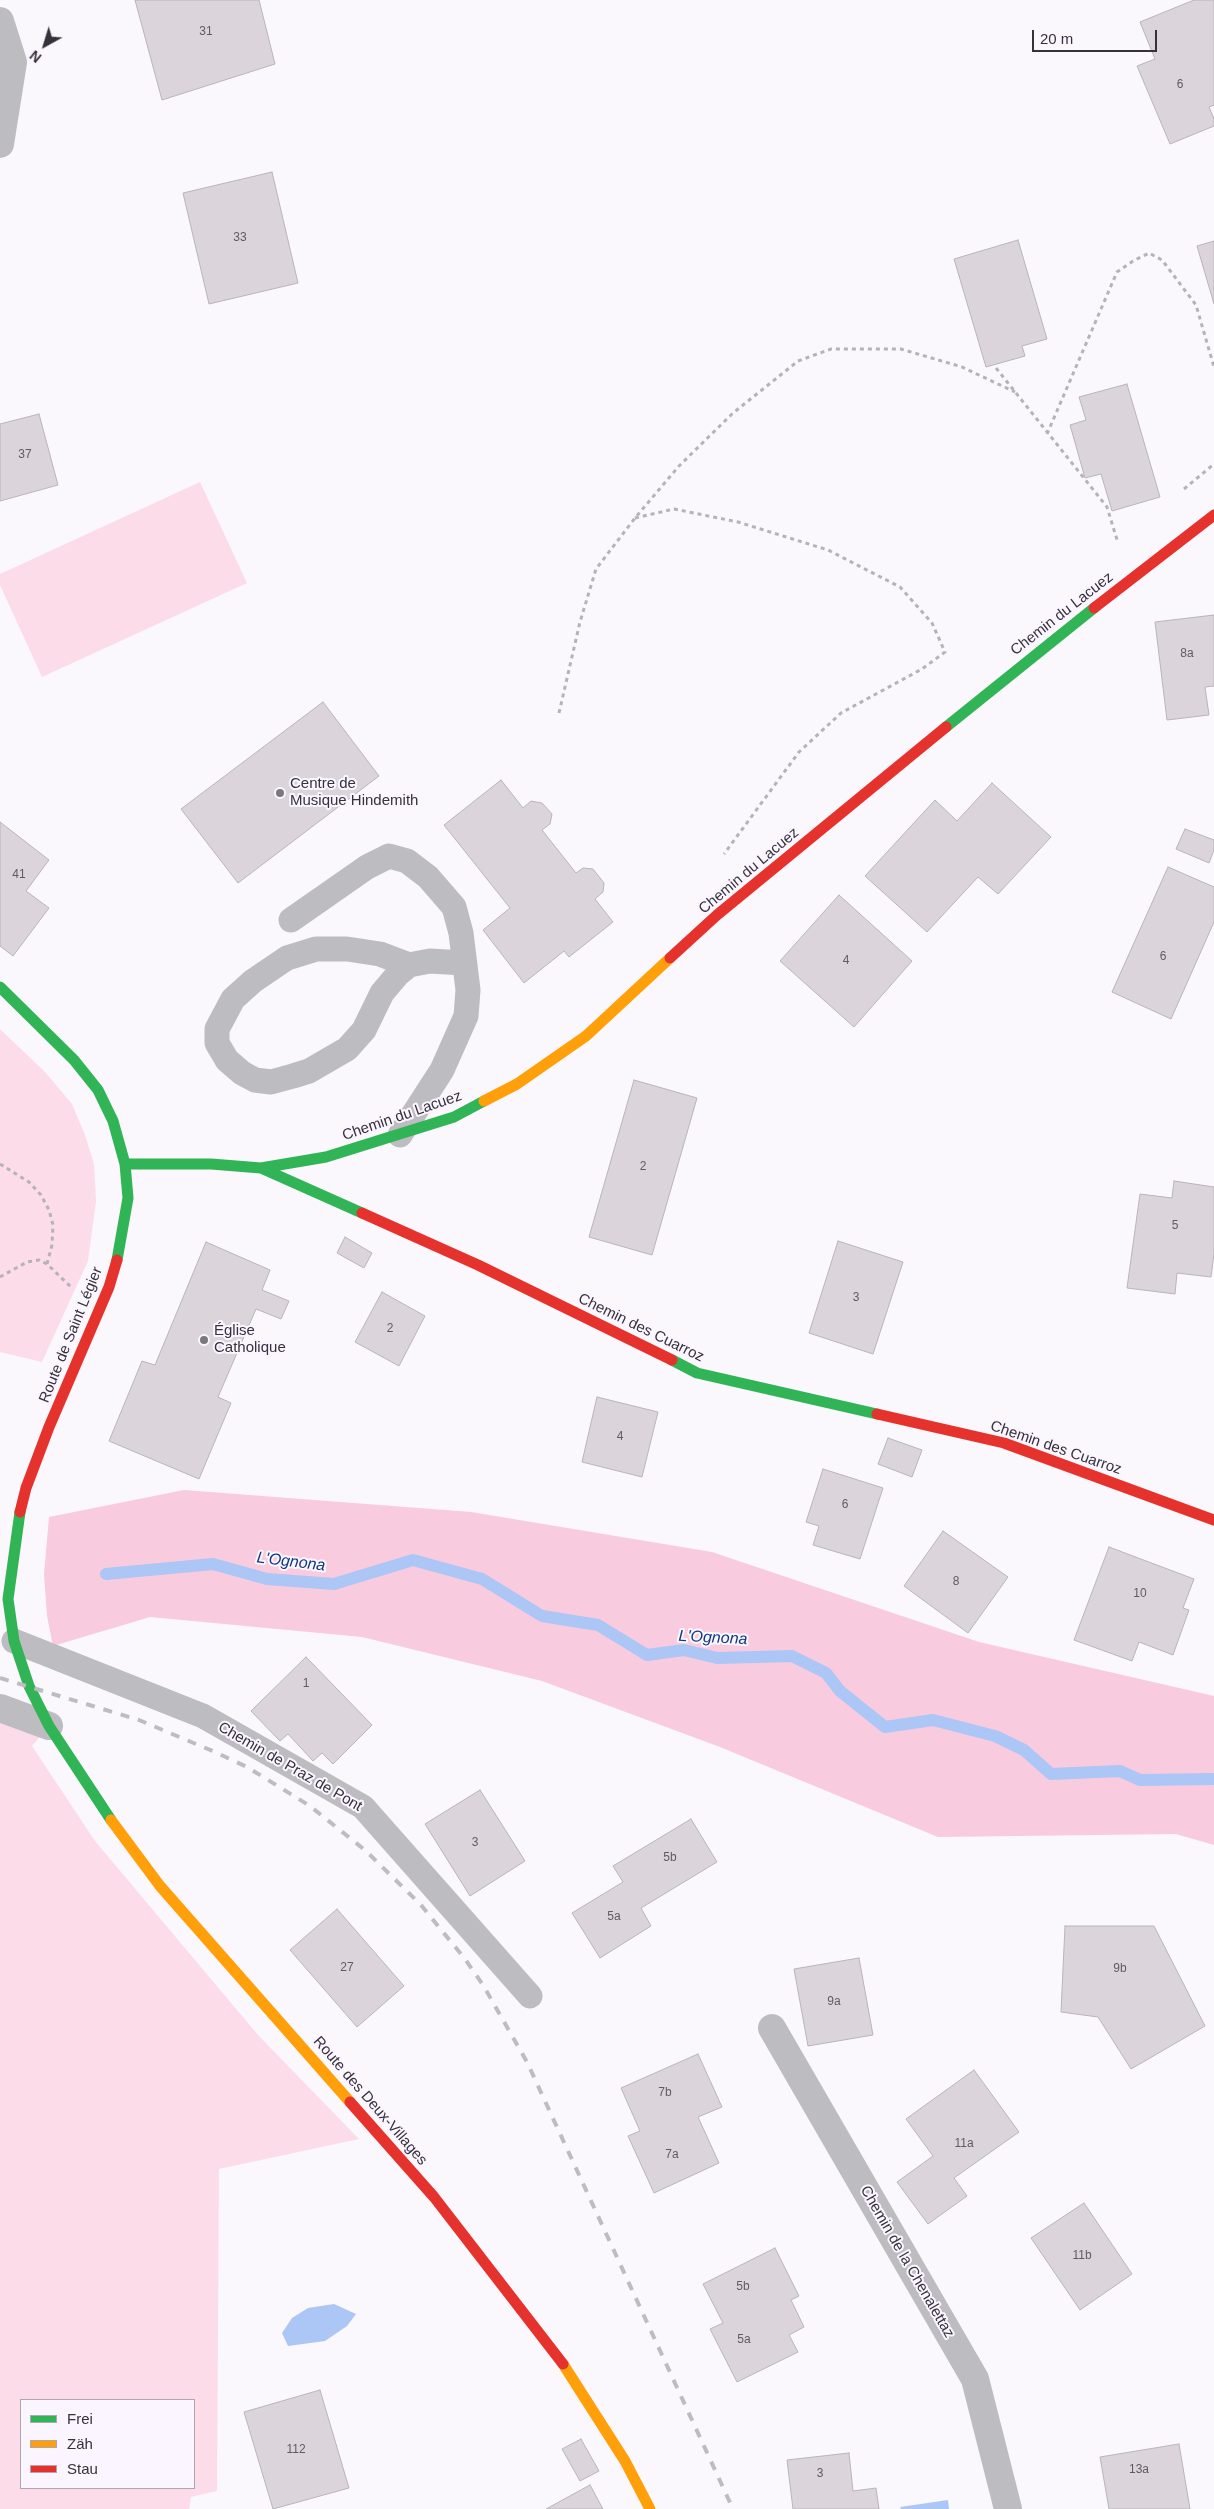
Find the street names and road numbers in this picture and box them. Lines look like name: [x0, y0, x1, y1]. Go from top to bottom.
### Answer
street label: Chemin du Lacuez: [1007, 568, 1117, 660]
street label: Chemin du Lacuez: [695, 824, 803, 918]
street label: Chemin du Lacuez: [340, 1087, 464, 1145]
street label: Route de Saint Légier: [35, 1264, 107, 1406]
street label: Chemin des Cuarroz: [575, 1290, 707, 1366]
street label: Chemin des Cuarroz: [988, 1417, 1124, 1479]
street label: Chemin de Praz de Pont: [215, 1718, 365, 1816]
street label: Route des Deux-Villages: [309, 2033, 431, 2169]
street label: Chemin de la Chenalettaz: [856, 2183, 958, 2341]

